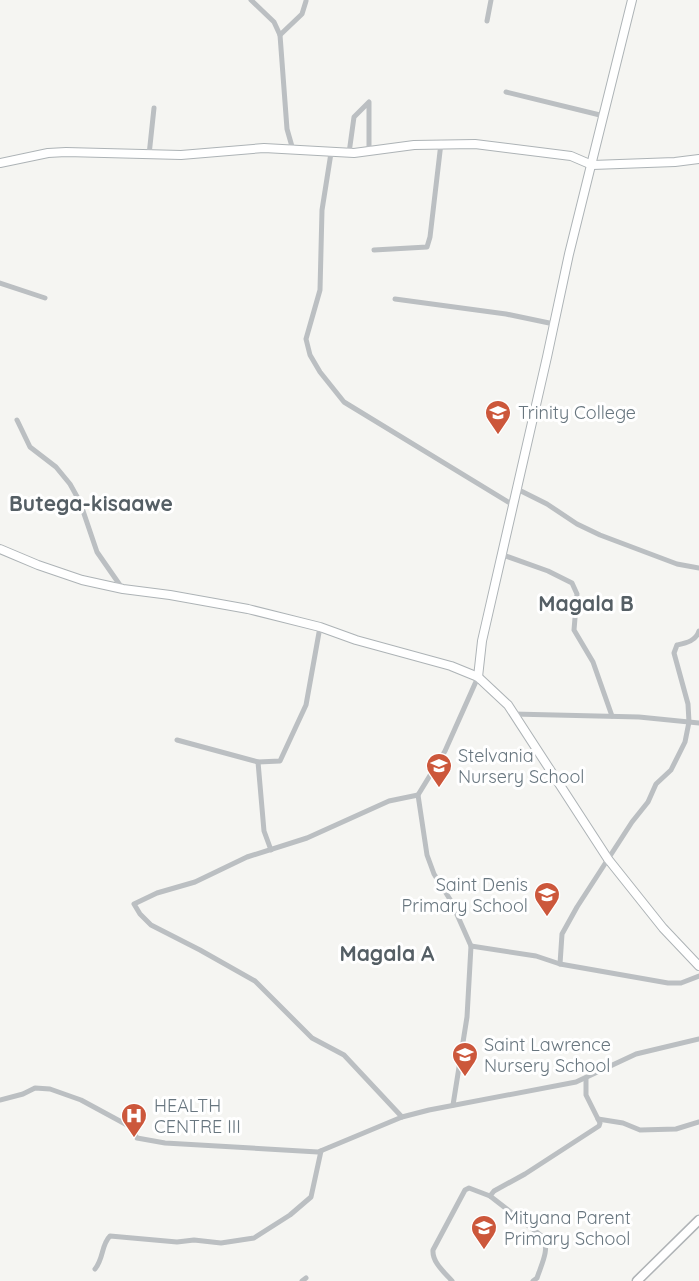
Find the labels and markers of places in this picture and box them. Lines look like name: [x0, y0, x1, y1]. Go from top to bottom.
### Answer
school or university icon: Trinity College: [483, 398, 513, 436]
place label: Trinity College: [518, 401, 636, 424]
place label: Stelvania Nursery School: [458, 744, 585, 788]
school or university icon: Stelvania Nursery School: [424, 751, 454, 789]
place label: Saint Denis Primary School: [402, 873, 528, 917]
school or university icon: Saint Denis Primary School: [532, 880, 562, 918]
place label: Saint Lawrence Nursery School: [484, 1033, 611, 1077]
school or university icon: Saint Lawrence Nursery School: [450, 1040, 480, 1078]
place label: HEALTH CENTRE III: [154, 1094, 241, 1138]
hospital icon: HEALTH CENTRE III: [119, 1101, 149, 1139]
place label: Mityana Parent Primary School: [504, 1206, 631, 1250]
school or university icon: Mityana Parent Primary School: [469, 1213, 499, 1251]

